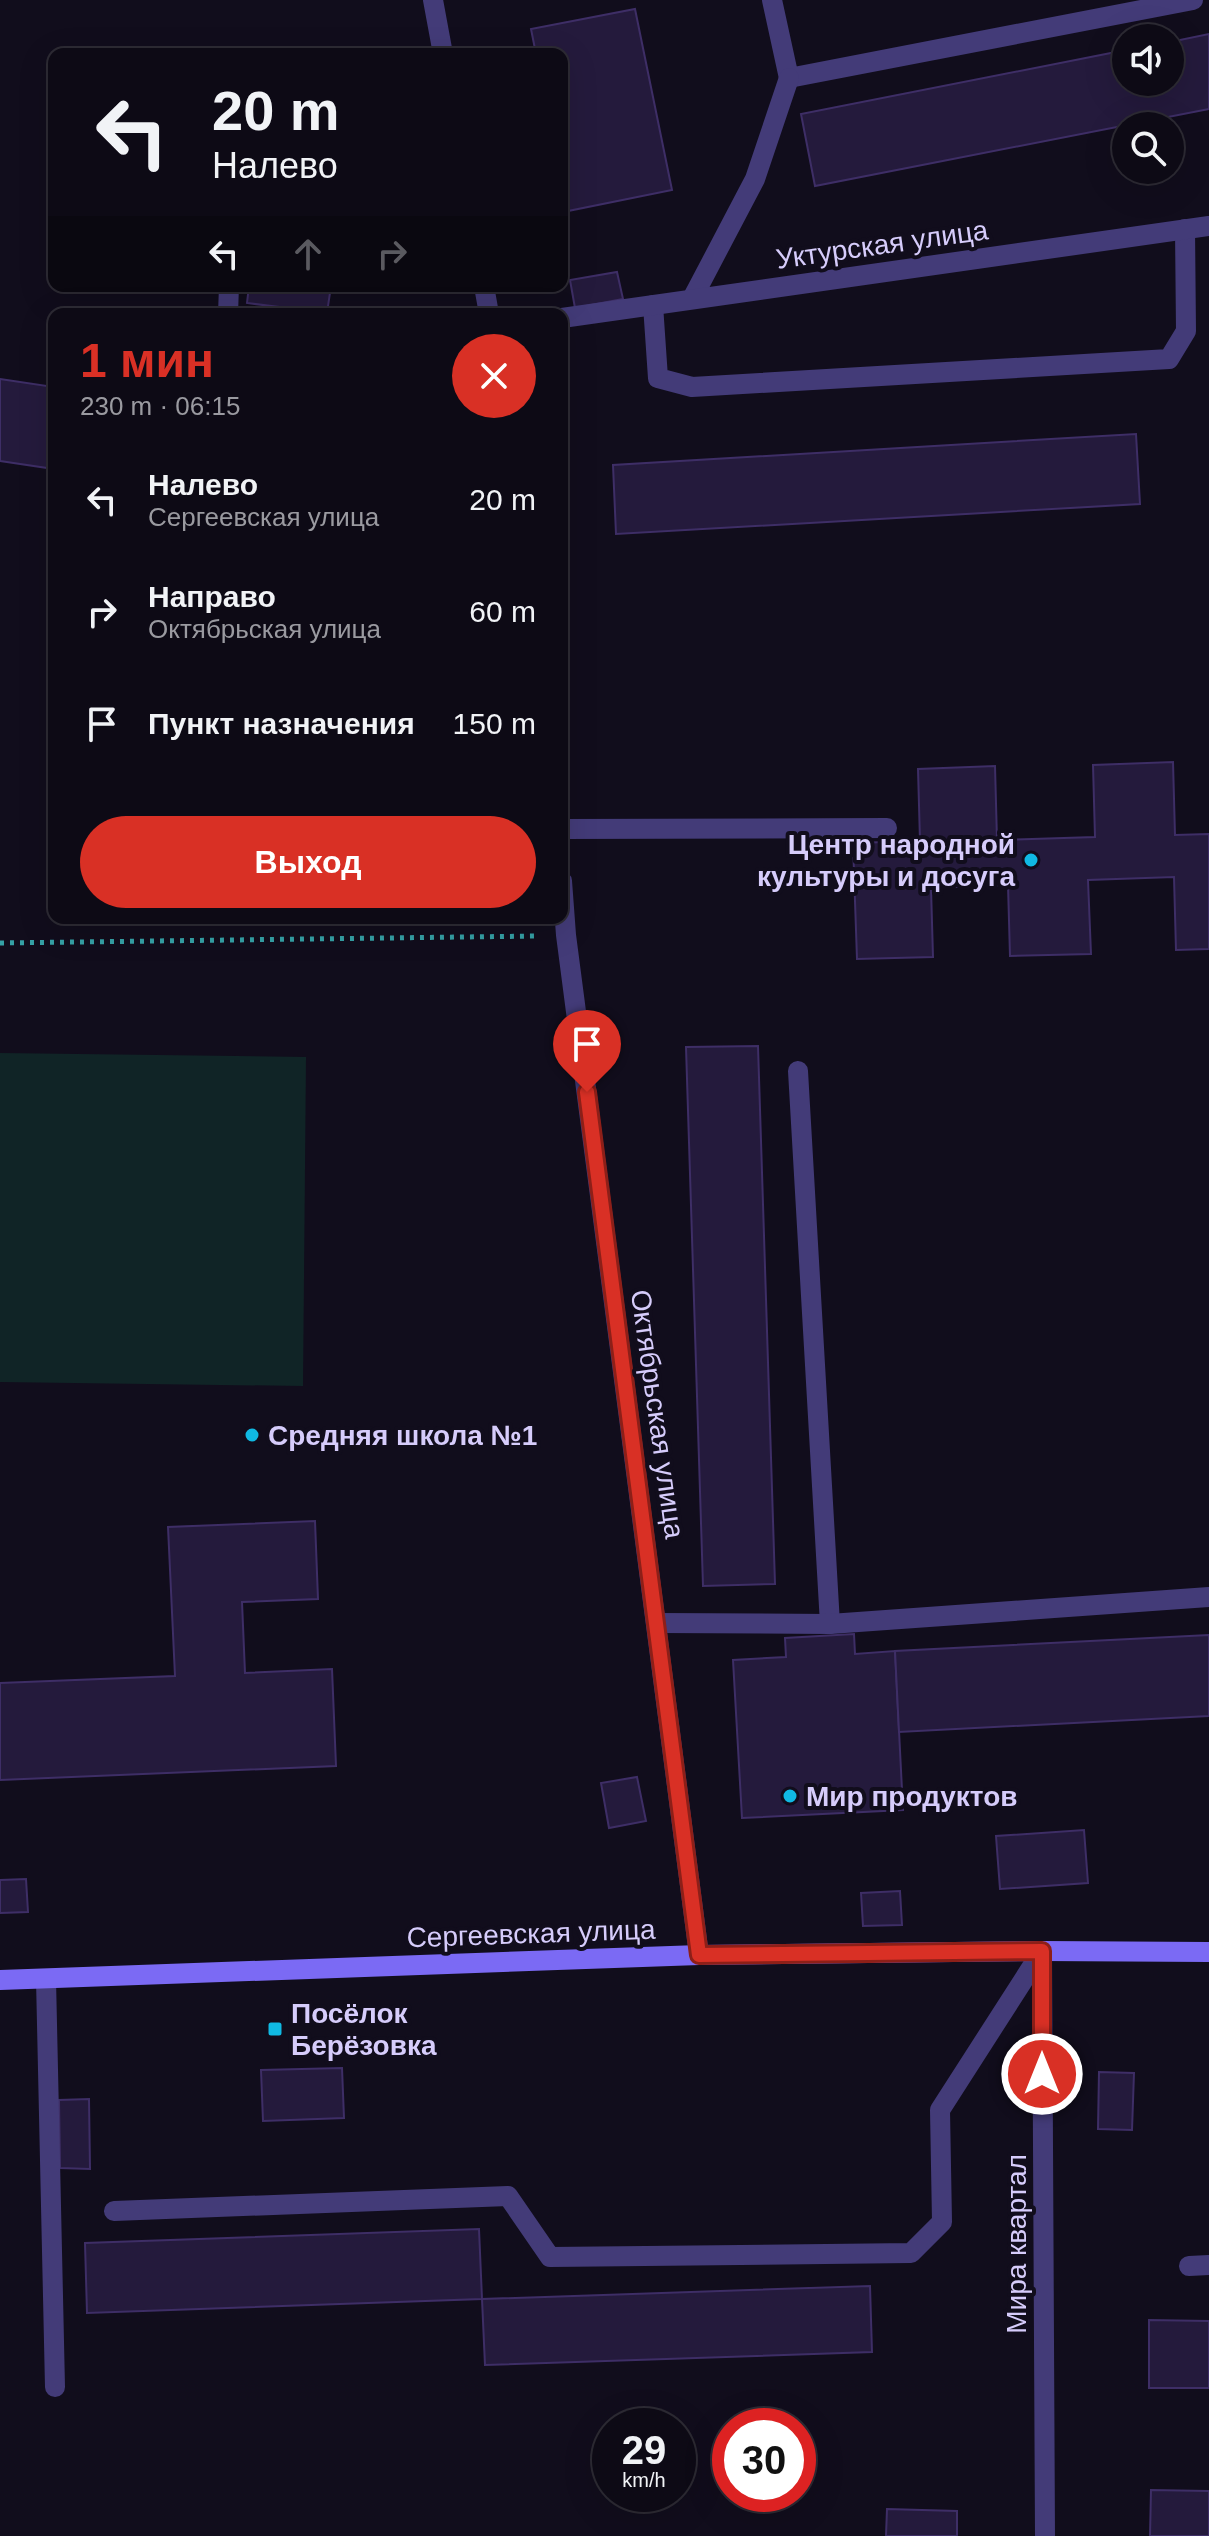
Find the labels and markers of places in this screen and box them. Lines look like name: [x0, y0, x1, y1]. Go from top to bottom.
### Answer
place label: Центр народной культуры и досуга: [757, 829, 1015, 892]
marker: Центр народной культуры и досуга: [1022, 851, 1040, 869]
pin: [553, 1010, 621, 1092]
place label: Средняя школа №1: [268, 1420, 537, 1451]
marker: Средняя школа №1: [243, 1426, 261, 1444]
place label: Мир продуктов: [806, 1781, 1018, 1812]
marker: Мир продуктов: [781, 1787, 799, 1805]
place label: Посёлок Берёзовка: [291, 1998, 437, 2061]
marker: Посёлок Берёзовка: [266, 2020, 284, 2038]

